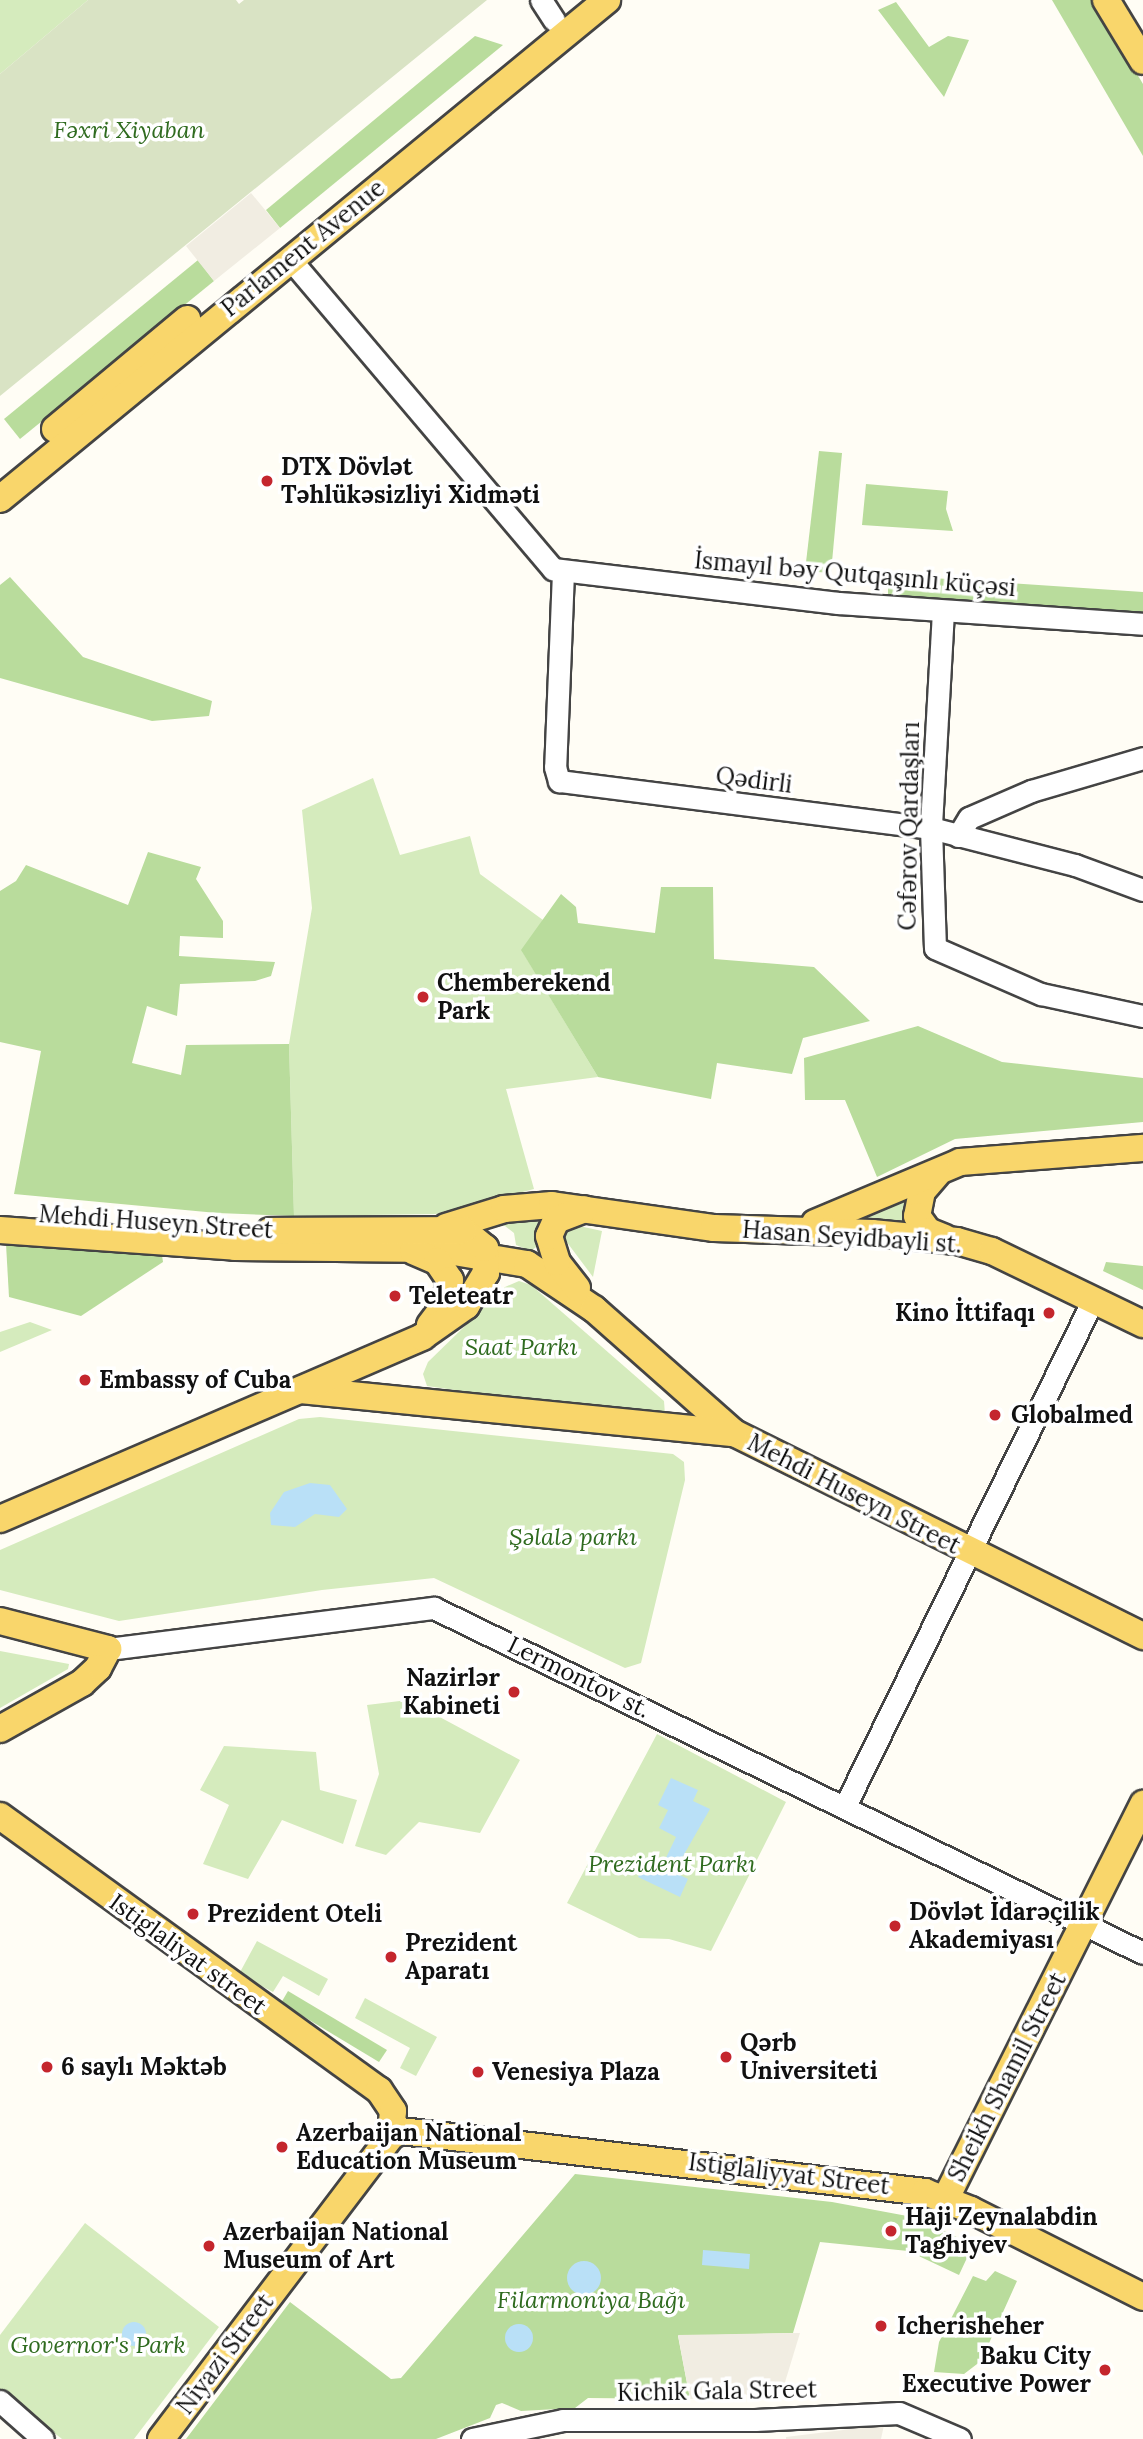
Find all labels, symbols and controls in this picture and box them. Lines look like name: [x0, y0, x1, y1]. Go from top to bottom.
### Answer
park label: Fəxri Xiyaban: [53, 116, 205, 144]
street label: Parlament Avenue: [216, 173, 390, 323]
place label: DTX Dövlət Təhlükəsizliyi Xidməti: [281, 453, 540, 509]
marker: DTX Dövlət Təhlükəsizliyi Xidməti: [259, 473, 275, 489]
street label: İsmayıl bəy Qutqaşınlı küçəsi: [693, 546, 1017, 602]
street label: Cəfərov Qardaşları: [893, 721, 925, 931]
street label: Qədirli: [714, 761, 794, 799]
place label: Chemberekend Park: [437, 969, 610, 1025]
marker: Chemberekend Park: [415, 989, 431, 1005]
street label: Mehdi Huseyn Street: [38, 1199, 274, 1245]
street label: Hasan Seyidbayli st.: [741, 1215, 963, 1259]
place label: Teleteatr: [409, 1282, 513, 1310]
marker: Teleteatr: [387, 1288, 403, 1304]
place label: Kino İttifaqı: [895, 1299, 1035, 1327]
marker: Kino İttifaqı: [1041, 1305, 1057, 1321]
park label: Saat Parkı: [464, 1333, 578, 1361]
place label: Embassy of Cuba: [99, 1366, 291, 1394]
marker: Embassy of Cuba: [77, 1372, 93, 1388]
place label: Globalmed: [1011, 1401, 1133, 1429]
marker: Globalmed: [985, 1405, 1005, 1425]
street label: Mehdi Huseyn Street: [743, 1428, 965, 1560]
park label: Şəlalə parkı: [509, 1523, 637, 1551]
street label: Lermontov st.: [503, 1630, 655, 1724]
place label: Nazirlər Kabineti: [403, 1664, 500, 1720]
marker: Nazirlər Kabineti: [506, 1684, 522, 1700]
park label: Prezident Parkı: [588, 1850, 756, 1878]
street label: Istiglaliyat street: [104, 1887, 272, 2021]
place label: Dövlət İdarəçilik Akademiyası: [909, 1898, 1100, 1954]
place label: Prezident Oteli: [207, 1900, 382, 1928]
marker: Prezident Oteli: [185, 1906, 201, 1922]
marker: Dövlət İdarəçilik Akademiyası: [887, 1918, 903, 1934]
place label: Prezident Aparatı: [405, 1929, 517, 1985]
marker: Prezident Aparatı: [383, 1949, 399, 1965]
street label: Sheikh Shamil Street: [942, 1968, 1072, 2186]
place label: Qərb Universiteti: [740, 2029, 877, 2085]
marker: Qərb Universiteti: [718, 2049, 734, 2065]
place label: 6 saylı Məktəb: [61, 2053, 227, 2081]
place label: Venesiya Plaza: [492, 2058, 660, 2086]
marker: 6 saylı Məktəb: [39, 2059, 55, 2075]
marker: Venesiya Plaza: [470, 2064, 486, 2080]
place label: Azerbaijan National Education Museum: [296, 2119, 522, 2175]
marker: Azerbaijan National Education Museum: [274, 2139, 290, 2155]
street label: Istiglaliyyat Street: [687, 2147, 891, 2201]
place label: Haji Zeynalabdin Taghiyev: [905, 2203, 1098, 2259]
place label: Azerbaijan National Museum of Art: [223, 2218, 449, 2274]
marker: Haji Zeynalabdin Taghiyev: [883, 2223, 899, 2239]
marker: Azerbaijan National Museum of Art: [201, 2238, 217, 2254]
park label: Filarmoniya Bağı: [497, 2286, 685, 2314]
street label: Niyazi Street: [170, 2288, 280, 2420]
place label: Icherisheher: [897, 2312, 1044, 2340]
marker: Icherisheher: [871, 2316, 891, 2336]
park label: Governor's Park: [10, 2331, 186, 2359]
place label: Baku City Executive Power: [902, 2342, 1091, 2398]
marker: Baku City Executive Power: [1097, 2362, 1113, 2378]
street label: Kichik Gala Street: [617, 2375, 817, 2407]

